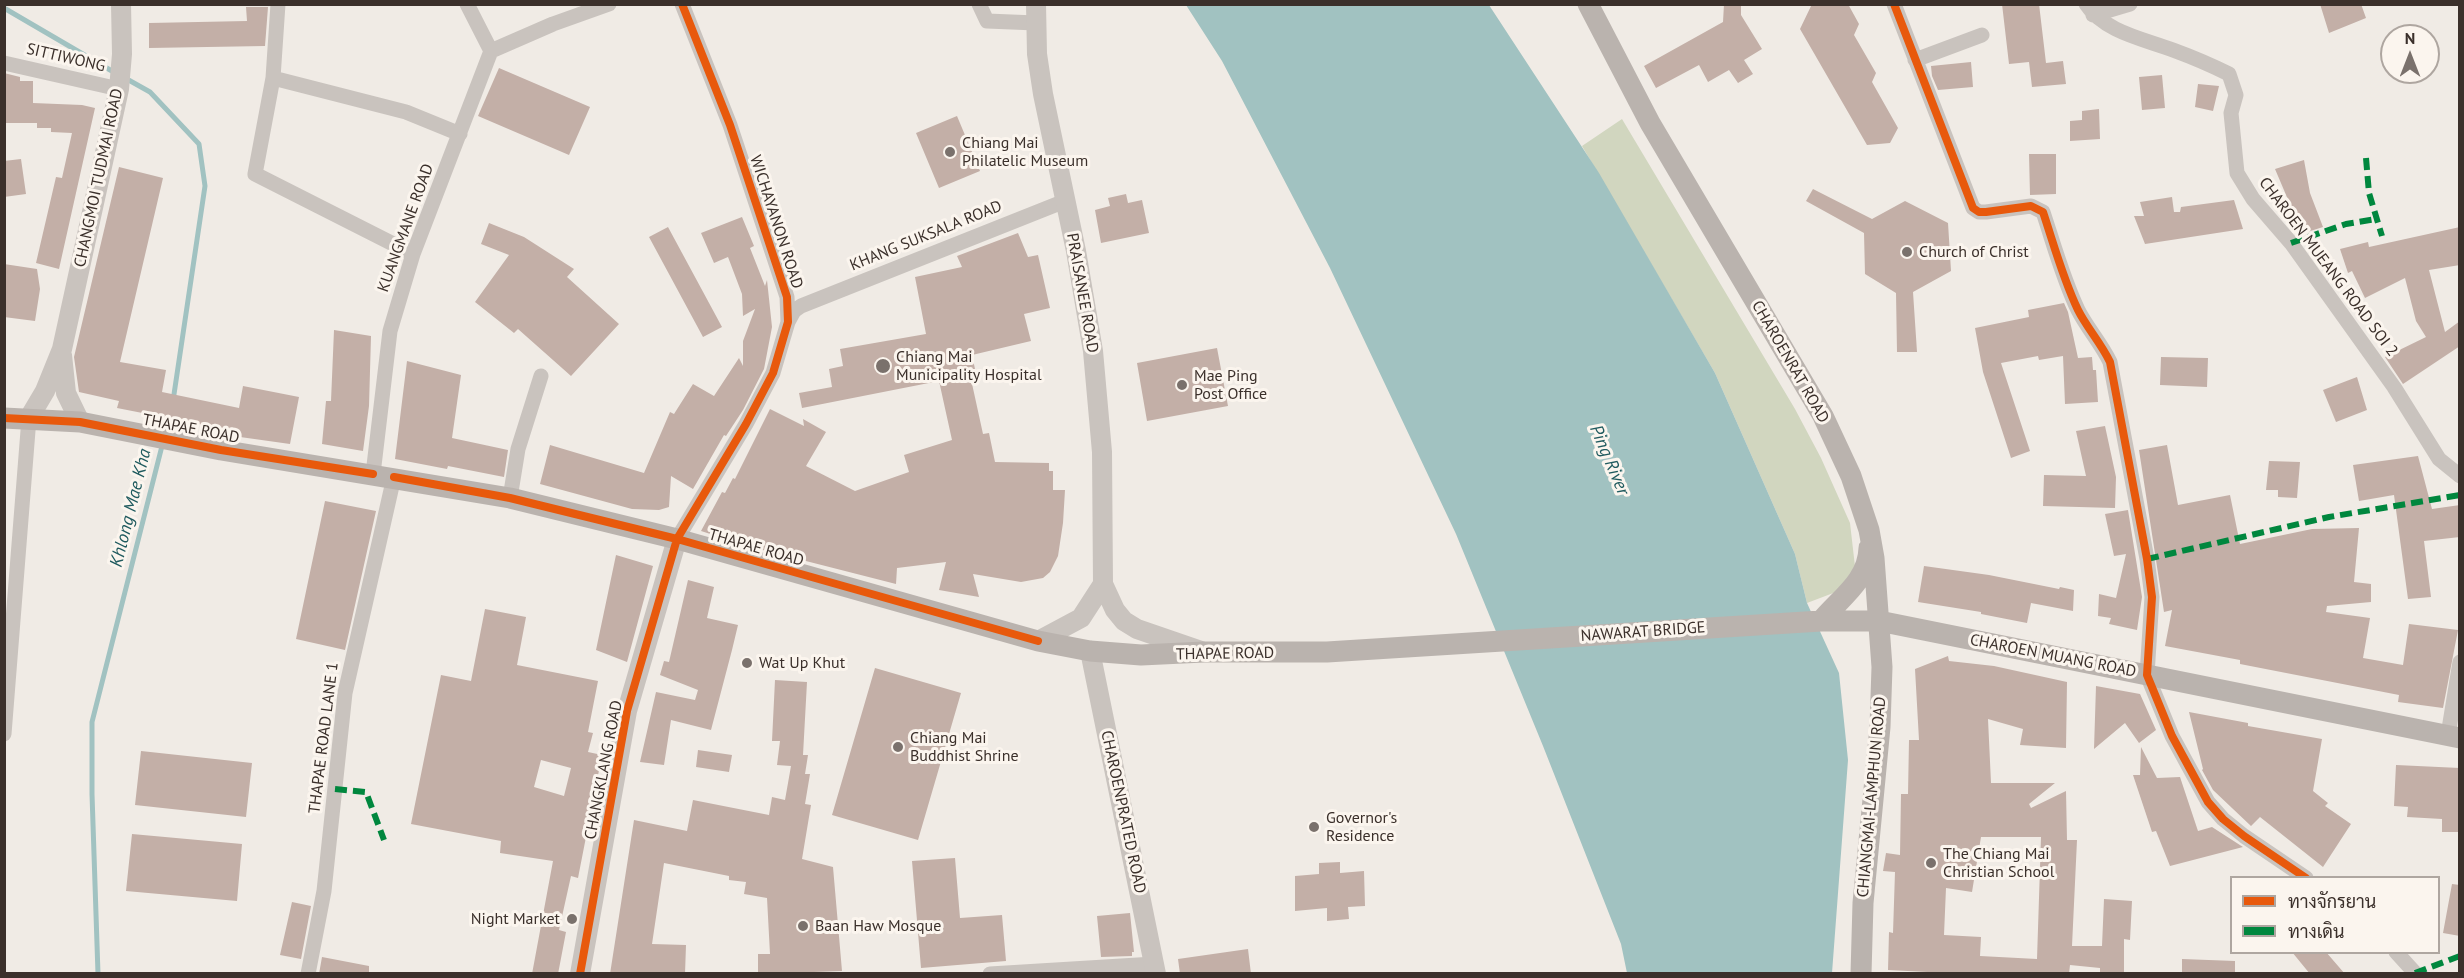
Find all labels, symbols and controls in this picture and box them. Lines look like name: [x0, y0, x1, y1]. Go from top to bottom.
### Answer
north arrow: [2380, 24, 2440, 84]
text: N: [2405, 28, 2415, 48]
street label: SITTIWONG: [25, 40, 107, 76]
street label: CHANGMOI TUDMAI ROAD: [71, 87, 127, 269]
place label: Chiang Mai Philatelic Museum: [962, 133, 1088, 171]
marker: Chiang Mai Philatelic Museum: [943, 145, 957, 159]
street label: WICHAYANON ROAD: [745, 153, 807, 291]
street label: KUANGMANE ROAD: [374, 161, 438, 295]
street label: CHAROEN MUEANG ROAD SOI 2: [2254, 174, 2402, 360]
street label: KHANG SUKSALA ROAD: [847, 197, 1005, 275]
street label: PRAISANEE ROAD: [1062, 232, 1102, 354]
place label: Church of Christ: [1919, 242, 2029, 262]
marker: Church of Christ: [1900, 245, 1914, 259]
street label: CHAROENRAT ROAD: [1747, 297, 1833, 427]
place label: Chiang Mai Municipality Hospital: [896, 347, 1042, 385]
marker: Chiang Mai Municipality Hospital: [874, 357, 892, 375]
place label: Mae Ping Post Office: [1194, 366, 1267, 404]
marker: Mae Ping Post Office: [1175, 378, 1189, 392]
street label: THAPAE ROAD: [141, 410, 241, 448]
water label: Ping River: [1585, 422, 1633, 498]
water label: Khlong Mae Kha: [106, 447, 156, 569]
street label: THAPAE ROAD: [706, 525, 806, 571]
street label: NAWARAT BRIDGE: [1580, 618, 1706, 646]
street label: CHAROEN MUANG ROAD: [1968, 630, 2138, 682]
street label: THAPAE ROAD: [1176, 644, 1274, 664]
place label: Wat Up Khut: [759, 653, 845, 673]
marker: Wat Up Khut: [740, 656, 754, 670]
street label: THAPAE ROAD LANE 1: [305, 661, 343, 815]
street label: CHIANGMAI-LAMPHUN ROAD: [1854, 696, 1890, 898]
street label: CHANGKLANG ROAD: [581, 699, 627, 841]
place label: Chiang Mai Buddhist Shrine: [910, 728, 1019, 766]
street label: CHAROENPRATED ROAD: [1096, 729, 1150, 895]
marker: Chiang Mai Buddhist Shrine: [891, 740, 905, 754]
place label: Governor's Residence: [1326, 808, 1397, 846]
marker: Governor's Residence: [1307, 820, 1321, 834]
place label: The Chiang Mai Christian School: [1943, 844, 2054, 882]
marker: The Chiang Mai Christian School: [1924, 856, 1938, 870]
legend: [2230, 876, 2440, 954]
text: ทางจักรยาน: [2288, 890, 2376, 913]
place label: Night Market: [471, 909, 560, 929]
marker: Night Market: [565, 912, 579, 926]
place label: Baan Haw Mosque: [815, 916, 941, 936]
marker: Baan Haw Mosque: [796, 919, 810, 933]
text: ทางเดิน: [2288, 920, 2344, 943]

